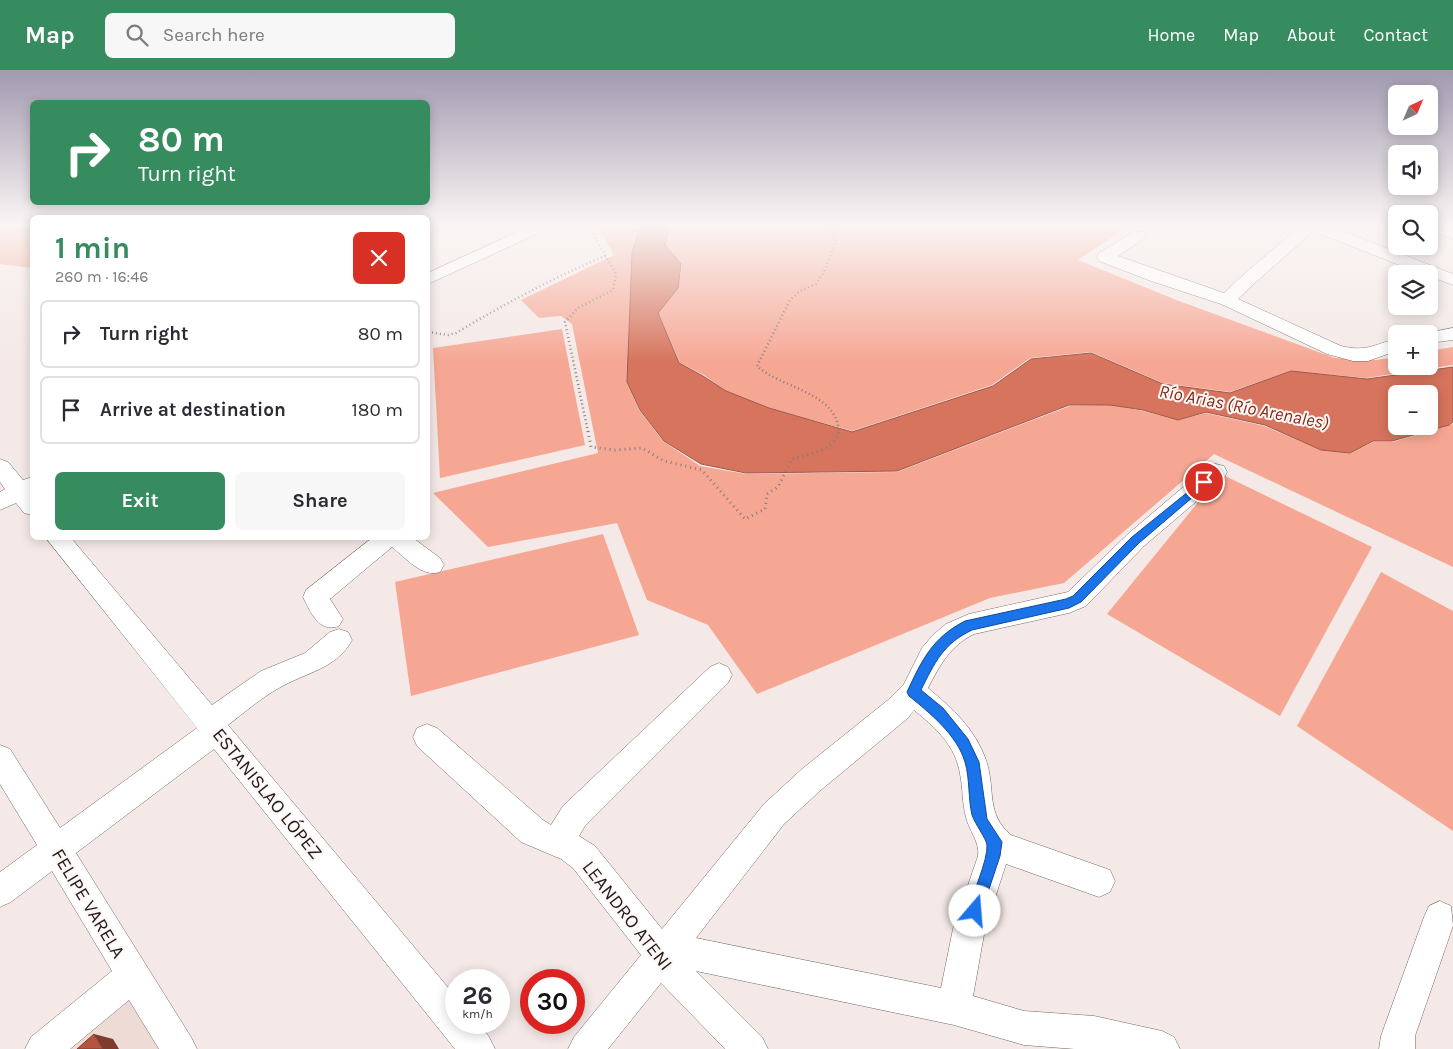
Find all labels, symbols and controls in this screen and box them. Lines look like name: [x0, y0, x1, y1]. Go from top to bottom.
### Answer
search box: [105, 13, 455, 58]
text: Map: [25, 21, 75, 49]
icon: search: [123, 21, 151, 49]
text: Search here: [163, 24, 265, 46]
text: Home: [1147, 24, 1195, 46]
text: Map: [1223, 24, 1259, 46]
text: About: [1287, 24, 1336, 46]
text: Contact: [1364, 24, 1428, 46]
north arrow: [1388, 85, 1438, 135]
map controls: [1388, 85, 1438, 435]
text: 80 m: [138, 119, 225, 160]
icon: right: [55, 120, 120, 185]
button: sound: [1388, 145, 1438, 195]
text: Turn right: [138, 161, 236, 187]
button: search: [1388, 205, 1438, 255]
text: 1 min: [55, 230, 130, 266]
button: close: [353, 232, 405, 284]
button: layers: [1388, 265, 1438, 315]
text: 260 m · 16:46: [55, 267, 148, 286]
icon: right: [57, 320, 85, 348]
text: Turn right: [100, 323, 189, 345]
text: 80 m: [358, 323, 403, 345]
button: +: [1388, 325, 1438, 375]
water label: Río Arias (Río Arenales): [1157, 380, 1331, 434]
button: −: [1388, 385, 1438, 435]
icon: arrive: [57, 396, 85, 424]
text: Arrive at destination: [100, 399, 286, 421]
text: 180 m: [351, 399, 403, 421]
pin: [1183, 461, 1225, 503]
icon: arrive: [1190, 468, 1218, 496]
button: Exit: [55, 472, 225, 530]
button: Share: [235, 472, 405, 530]
street label: ESTANISLAO LÓPEZ: [208, 723, 327, 863]
street label: FELIPE VARELA: [47, 845, 129, 962]
street label: LEANDRO ATENI: [578, 856, 677, 975]
position arrow: [948, 884, 1000, 936]
speed limit sign: 30: [520, 969, 585, 1034]
text: 26: [462, 981, 493, 1010]
text: km/h: [462, 1007, 493, 1021]

